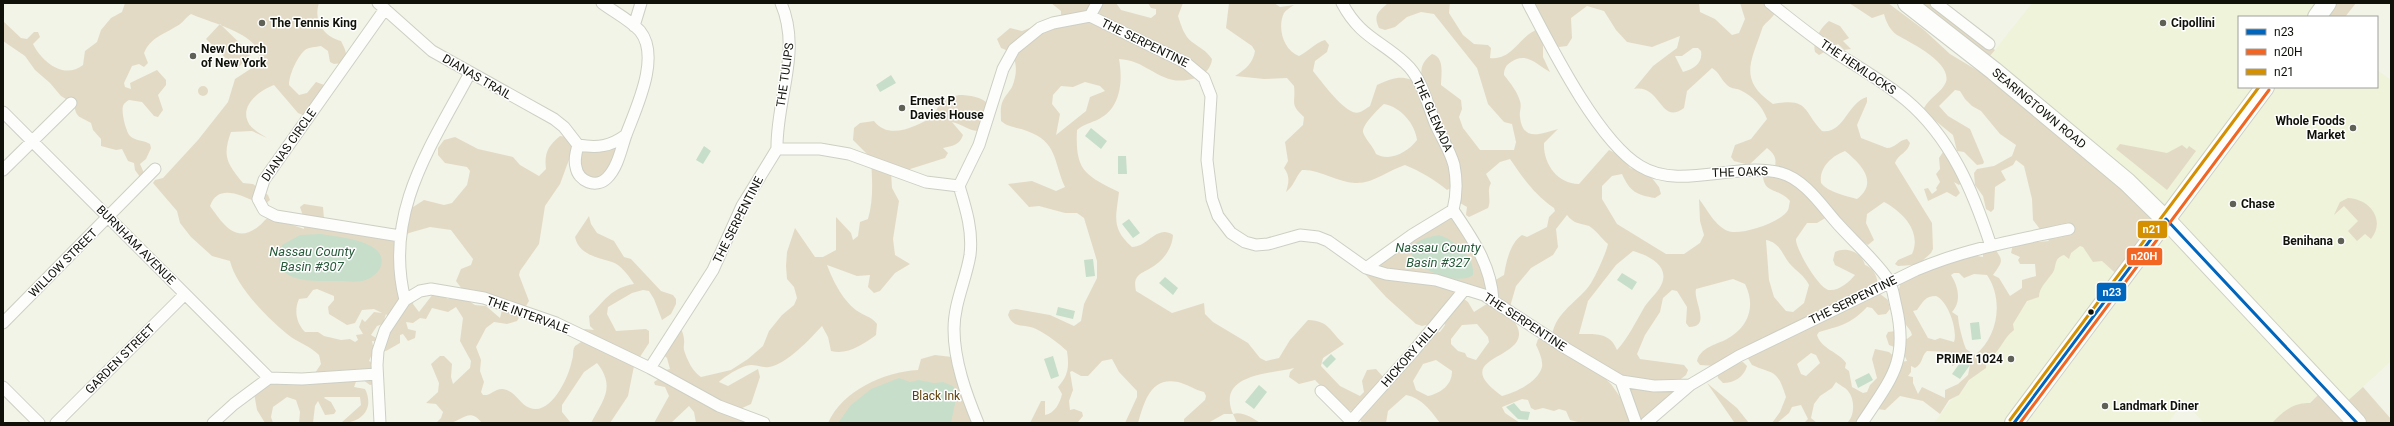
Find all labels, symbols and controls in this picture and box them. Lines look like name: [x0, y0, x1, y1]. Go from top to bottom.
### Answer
place label: The Tennis King: [270, 16, 357, 30]
street label: THE SERPENTINE: [1099, 16, 1191, 70]
place label: Cipollini: [2171, 16, 2215, 30]
legend: [2238, 16, 2378, 88]
marker: The Tennis King: [257, 18, 267, 28]
marker: Cipollini: [2158, 18, 2168, 28]
text: n23: [2274, 25, 2294, 39]
street label: THE HEMLOCKS: [1818, 37, 1898, 97]
place label: New Church of New York: [201, 42, 267, 70]
street label: THE TULIPS: [774, 42, 796, 108]
text: n20H: [2274, 45, 2303, 59]
marker: New Church of New York: [188, 51, 198, 61]
street label: DIANAS TRAIL: [440, 52, 515, 103]
street label: SEARINGTOWN ROAD: [1989, 65, 2089, 152]
text: n21: [2274, 65, 2294, 79]
street label: THE GLENADA: [1411, 76, 1456, 154]
place label: Ernest P. Davies House: [910, 94, 984, 122]
marker: Ernest P. Davies House: [897, 103, 907, 113]
street label: DIANAS CIRCLE: [259, 106, 319, 184]
place label: Whole Foods Market: [2275, 114, 2345, 142]
marker: Whole Foods Market: [2348, 123, 2358, 133]
street label: THE OAKS: [1712, 164, 1768, 180]
street label: THE SERPENTINE: [710, 174, 766, 266]
place label: Chase: [2241, 197, 2275, 211]
marker: Chase: [2228, 199, 2238, 209]
street label: BURNHAM AVENUE: [94, 203, 179, 288]
line badge: n21: [2137, 220, 2168, 239]
text: n21: [2143, 223, 2161, 236]
street label: WILLOW STREET: [26, 226, 100, 300]
place label: Benihana: [2283, 234, 2334, 248]
marker: Benihana: [2336, 236, 2346, 246]
water label: Nassau County Basin #327: [1395, 240, 1482, 270]
water label: Nassau County Basin #307: [269, 244, 356, 274]
line badge: n20H: [2126, 247, 2163, 266]
text: n20H: [2131, 250, 2158, 263]
street label: THE SERPENTINE: [1807, 273, 1899, 327]
line badge: n23: [2096, 282, 2127, 302]
text: n23: [2103, 286, 2121, 299]
street label: THE SERPENTINE: [1481, 290, 1569, 354]
street label: THE INTERVALE: [485, 294, 571, 336]
unlabelled marker: [2086, 307, 2096, 317]
street label: GARDEN STREET: [82, 321, 158, 397]
street label: HICKORY HILL: [1378, 322, 1440, 390]
place label: PRIME 1024: [1936, 352, 2003, 366]
marker: PRIME 1024: [2006, 354, 2016, 364]
park label: Black Ink: [912, 389, 961, 403]
place label: Landmark Diner: [2113, 399, 2199, 413]
marker: Landmark Diner: [2100, 401, 2110, 411]

